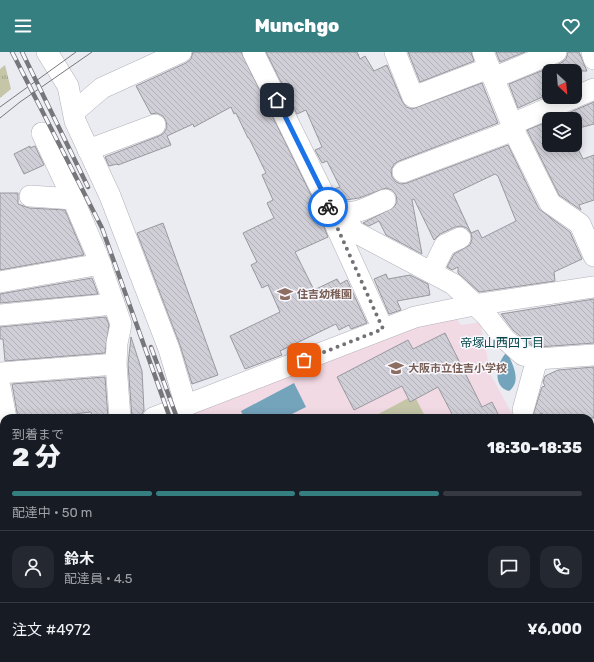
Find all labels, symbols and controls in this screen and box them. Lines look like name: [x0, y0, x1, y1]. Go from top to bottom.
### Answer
icon: menu: [12, 15, 34, 37]
text: Munchgo: [255, 15, 339, 37]
icon: heart: [560, 15, 582, 37]
north arrow: [542, 64, 582, 104]
map controls: [542, 64, 582, 152]
pin: [260, 83, 294, 117]
icon: home: [266, 89, 288, 111]
button: layers: [542, 112, 582, 152]
courier: [308, 187, 348, 227]
icon: bike: [317, 196, 339, 218]
school or university icon: 住吉幼稚園: [276, 285, 294, 303]
place label: 住吉幼稚園: [297, 288, 352, 301]
district label: 帝塚山西四丁目: [460, 336, 544, 350]
pin: [287, 343, 321, 377]
icon: bag: [293, 349, 315, 371]
school or university icon: 大阪市立住吉小学校: [387, 359, 405, 377]
place label: 大阪市立住吉小学校: [408, 362, 507, 375]
text: 到着まで: [12, 427, 64, 442]
text: 18:30–18:35: [487, 439, 582, 457]
text: 2 分: [12, 442, 61, 473]
text: 配達中 · 50 m: [12, 505, 92, 520]
button: person: [12, 546, 54, 588]
button: chat: [488, 546, 530, 588]
button: phone: [540, 546, 582, 588]
text: 鈴木: [64, 550, 94, 568]
text: 配達員 · 4.5: [64, 571, 133, 586]
text: ¥6,000: [527, 620, 582, 638]
text: 注文 #4972: [12, 621, 91, 639]

